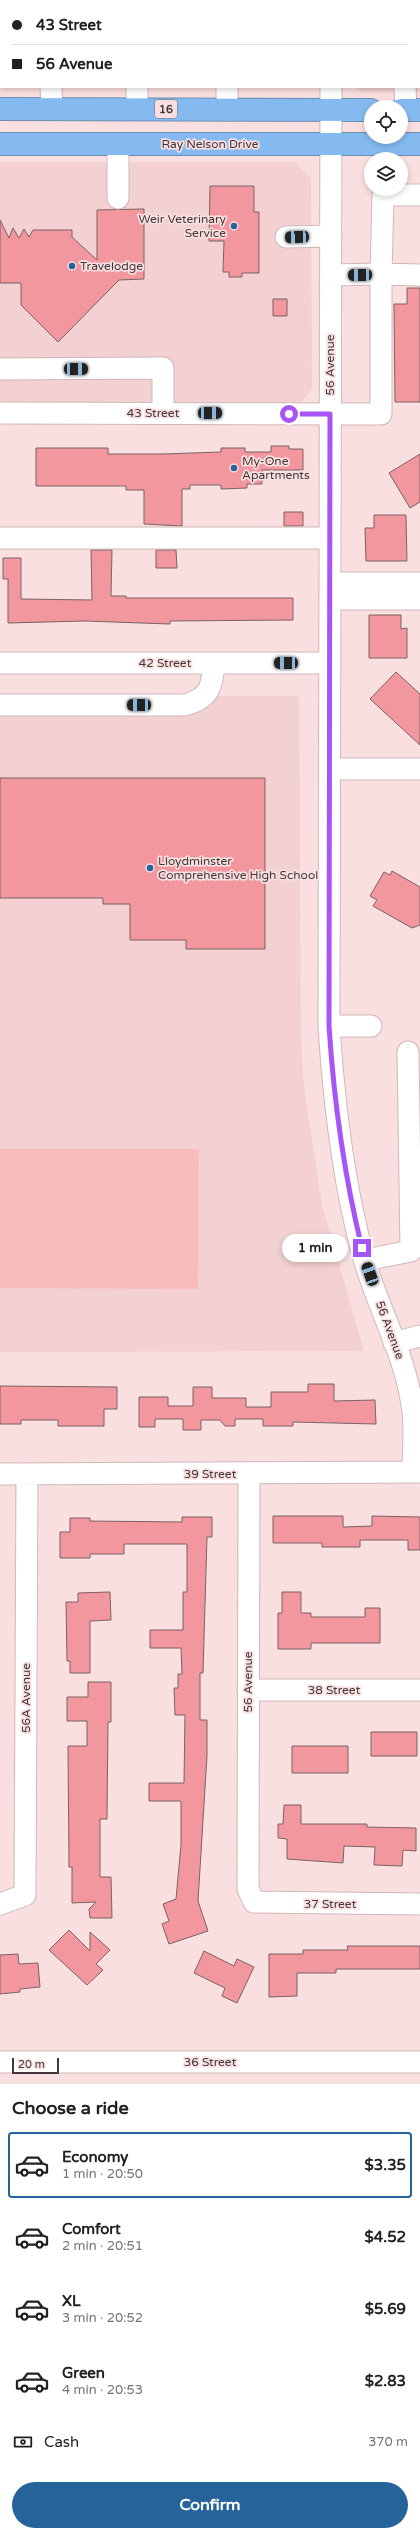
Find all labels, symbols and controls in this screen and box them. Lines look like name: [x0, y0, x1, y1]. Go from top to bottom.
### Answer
text: 43 Street: [36, 16, 102, 34]
text: 56 Avenue: [36, 55, 112, 73]
road number: 16: [155, 100, 177, 118]
map controls: [364, 100, 408, 196]
button: locate: [364, 100, 408, 144]
street label: Ray Nelson Drive: [161, 137, 259, 151]
button: layers: [364, 152, 408, 196]
place label: Weir Veterinary Service: [138, 212, 227, 240]
marker: Weir Veterinary Service: [229, 221, 239, 231]
car: [285, 231, 309, 243]
place label: Travelodge: [80, 259, 143, 273]
marker: Travelodge: [67, 261, 77, 271]
car: [348, 269, 372, 281]
street label: 56 Avenue: [323, 334, 337, 396]
car: [64, 363, 88, 375]
route start: [280, 405, 298, 423]
street label: 43 Street: [127, 406, 180, 420]
car: [198, 407, 222, 419]
place label: My-One Apartments: [242, 454, 310, 482]
marker: My-One Apartments: [229, 463, 239, 473]
street label: 42 Street: [139, 656, 192, 670]
car: [274, 657, 298, 669]
car: [127, 699, 151, 711]
place label: Lloydminster Comprehensive High School: [158, 854, 318, 882]
marker: Lloydminster Comprehensive High School: [145, 863, 155, 873]
callout: 1 min: [282, 1234, 348, 1262]
route end: [353, 1239, 371, 1257]
text: 1 min: [298, 1240, 332, 1256]
car: [360, 1261, 380, 1287]
street label: 56 Avenue: [373, 1299, 407, 1361]
street label: 39 Street: [184, 1467, 237, 1481]
street label: 56 Avenue: [241, 1651, 255, 1713]
street label: 56A Avenue: [19, 1663, 33, 1733]
street label: 38 Street: [308, 1683, 361, 1697]
street label: 37 Street: [304, 1897, 357, 1911]
street label: 36 Street: [184, 2055, 237, 2069]
scale bar: [12, 2056, 59, 2075]
text: 20 m: [18, 2058, 45, 2071]
text: Choose a ride: [12, 2097, 129, 2119]
icon: car: [14, 2147, 50, 2183]
text: Economy: [62, 2148, 128, 2166]
text: $3.35: [365, 2156, 406, 2174]
text: 1 min · 20:50: [62, 2166, 143, 2182]
icon: car: [14, 2219, 50, 2255]
text: Comfort: [62, 2220, 121, 2238]
text: $4.52: [365, 2228, 406, 2246]
text: 2 min · 20:51: [62, 2238, 143, 2254]
icon: car: [14, 2291, 50, 2327]
text: XL: [62, 2292, 81, 2310]
text: $5.69: [365, 2300, 406, 2318]
text: 3 min · 20:52: [62, 2310, 143, 2326]
icon: car: [14, 2363, 50, 2399]
text: Green: [62, 2364, 105, 2382]
text: $2.83: [365, 2372, 406, 2390]
text: 4 min · 20:53: [62, 2382, 143, 2398]
icon: cash: [12, 2431, 34, 2453]
text: Cash: [44, 2433, 79, 2451]
text: 370 m: [368, 2434, 408, 2450]
button: Confirm: [12, 2482, 408, 2528]

